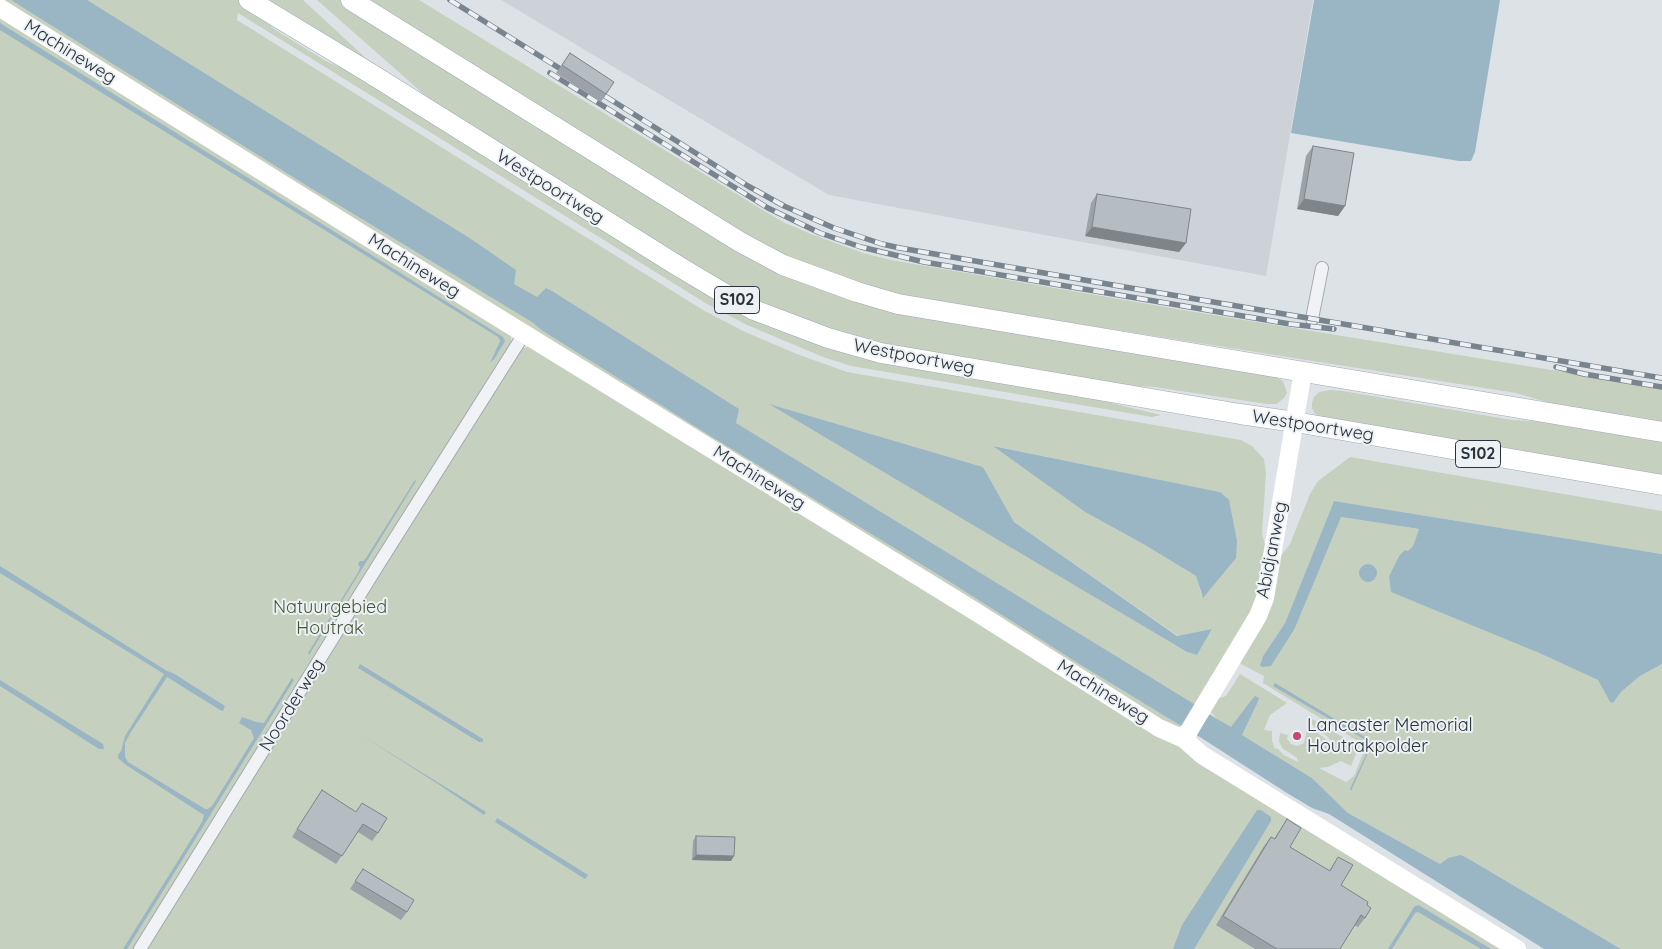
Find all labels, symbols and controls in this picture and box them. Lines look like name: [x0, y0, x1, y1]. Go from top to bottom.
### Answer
street label: Machineweg: [20, 15, 120, 89]
street label: Westpoortweg: [492, 145, 608, 229]
street label: Machineweg: [364, 229, 464, 303]
road number: S102: [714, 286, 760, 314]
street label: Westpoortweg: [852, 335, 976, 379]
street label: Westpoortweg: [1251, 406, 1375, 446]
road number: S102: [1456, 440, 1500, 468]
street label: Machineweg: [709, 441, 809, 515]
street label: Abidjanweg: [1252, 500, 1292, 600]
park label: Natuurgebied Houtrak: [273, 597, 387, 640]
street label: Noorderweg: [255, 655, 329, 755]
street label: Machineweg: [1053, 655, 1153, 729]
place label: Lancaster Memorial Houtrakpolder: [1307, 715, 1473, 758]
marker: Lancaster Memorial Houtrakpolder: [1291, 730, 1303, 742]

